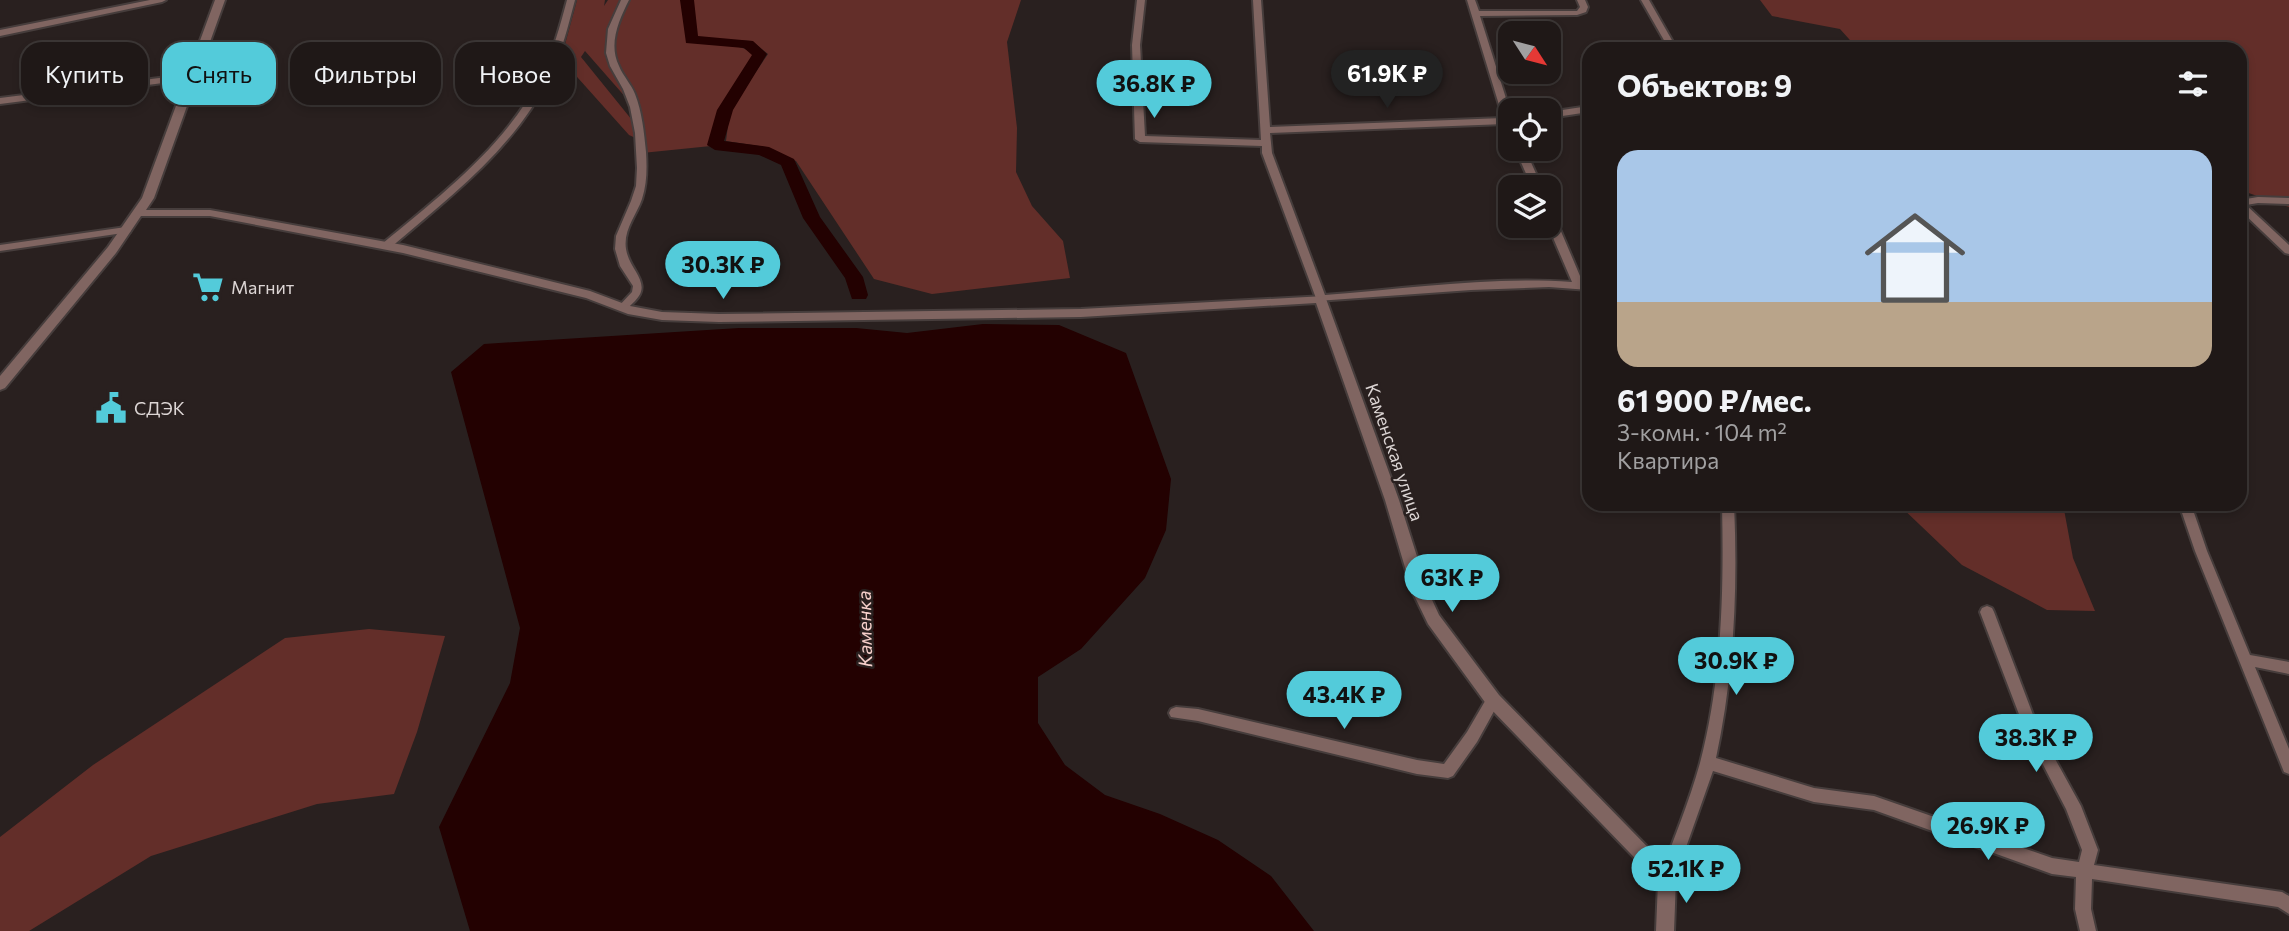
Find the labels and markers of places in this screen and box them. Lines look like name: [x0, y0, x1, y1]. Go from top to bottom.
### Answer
pin: 61.9K ₽: [1322, 50, 1452, 110]
pin: 36.8K ₽: [1089, 60, 1219, 120]
pin: 30.3K ₽: [658, 242, 788, 301]
supermarket icon: Магнит: [191, 270, 225, 304]
place label: Магнит: [231, 276, 295, 298]
public building icon: СДЭК: [94, 391, 128, 425]
place label: СДЭК: [134, 397, 185, 419]
pin: 63K ₽: [1403, 554, 1501, 614]
pin: 30.9K ₽: [1671, 638, 1801, 697]
pin: 43.4K ₽: [1279, 672, 1409, 731]
pin: 38.3K ₽: [1971, 714, 2101, 774]
pin: 26.9K ₽: [1923, 802, 2053, 862]
pin: 52.1K ₽: [1621, 846, 1751, 905]

